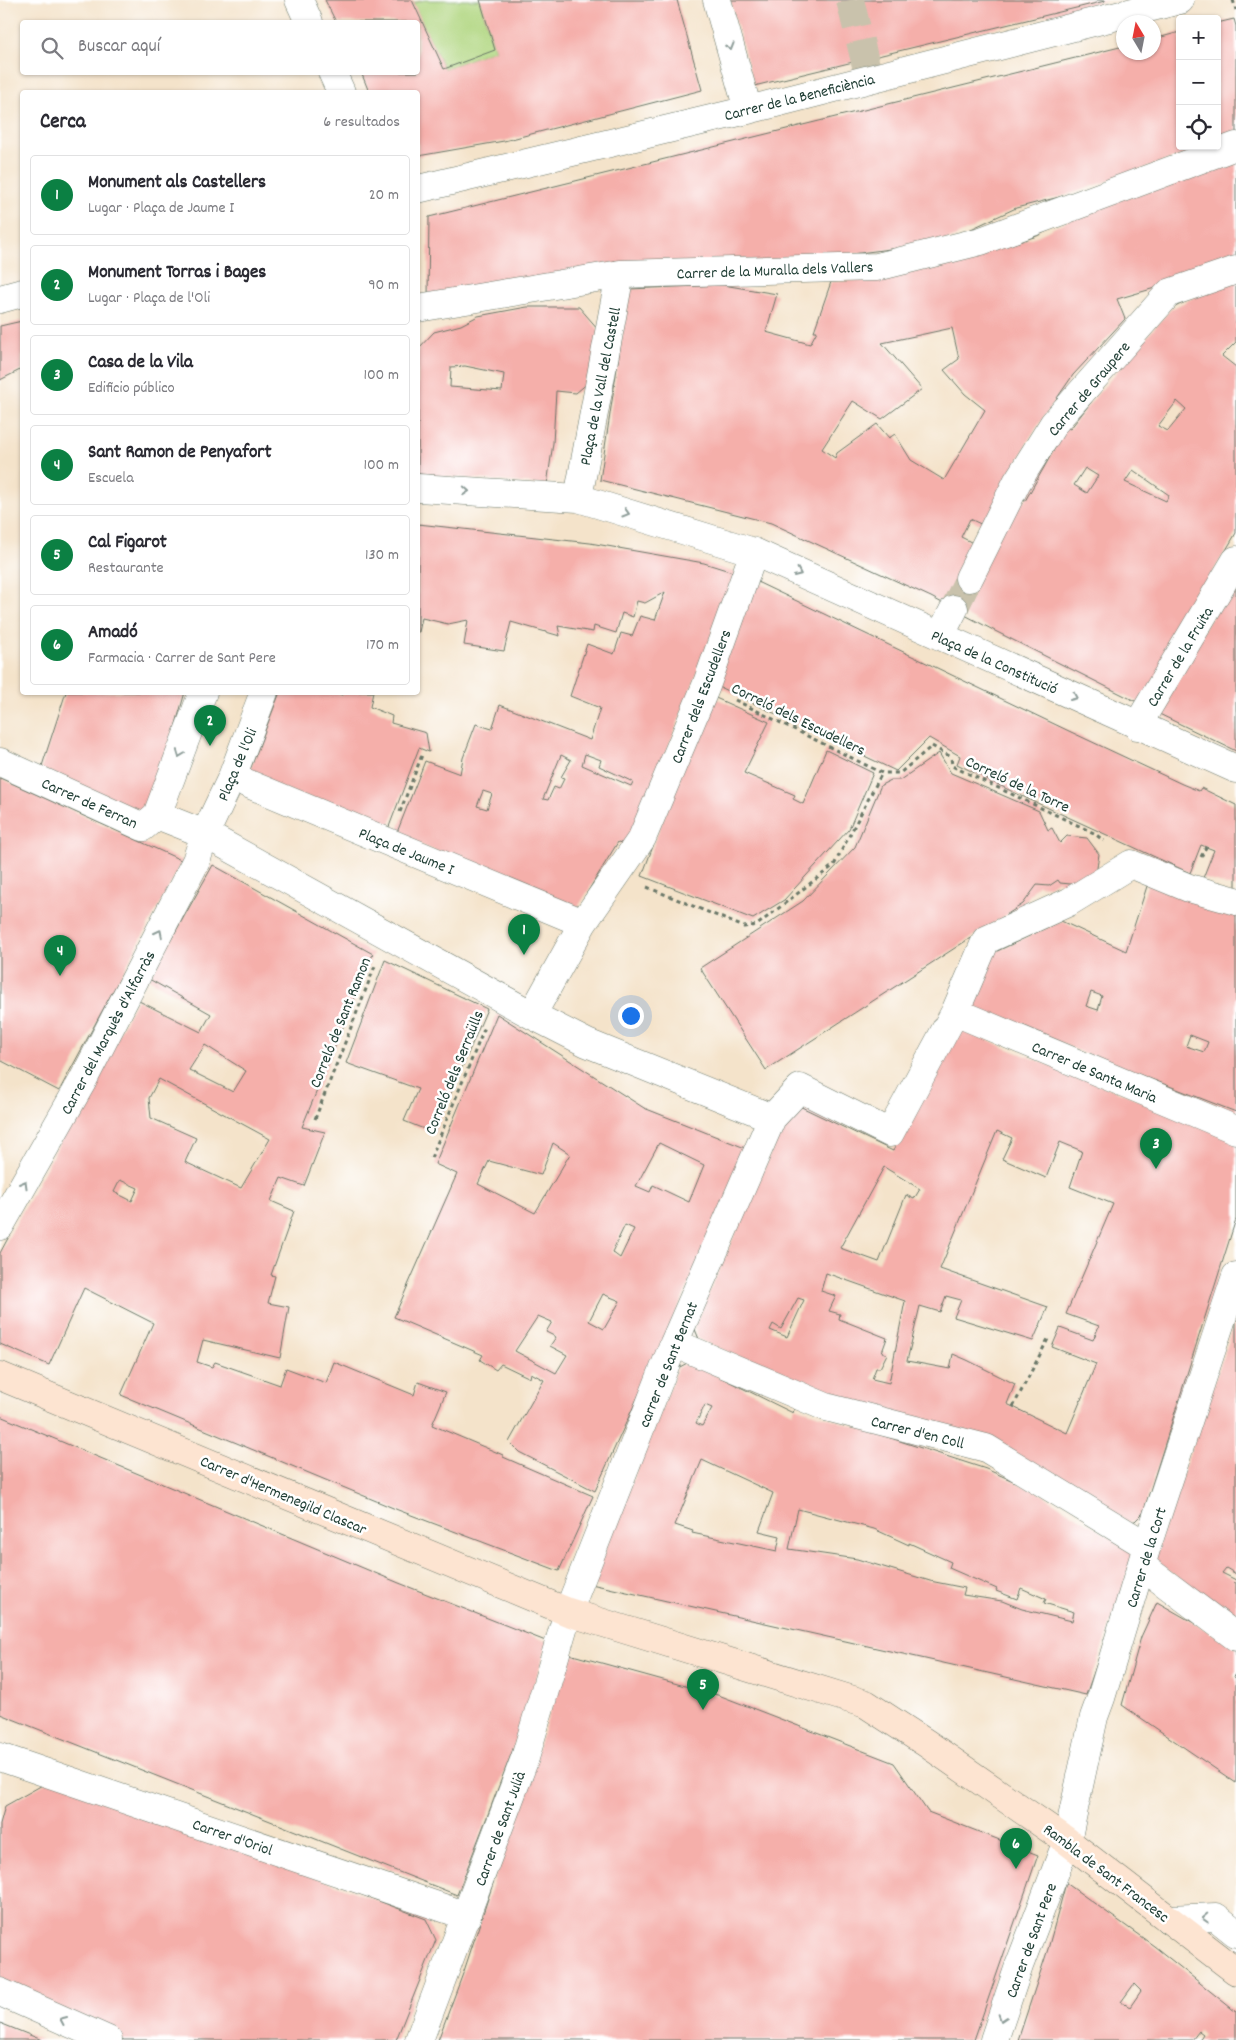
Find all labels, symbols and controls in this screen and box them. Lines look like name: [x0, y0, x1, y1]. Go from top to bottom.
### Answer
north arrow: [1116, 15, 1161, 60]
map controls: [1176, 15, 1221, 150]
button: +: [1176, 15, 1221, 60]
search box: [20, 20, 420, 75]
icon: search: [38, 34, 66, 62]
text: Buscar aquí: [78, 34, 160, 61]
one-way arrow: [724, 43, 735, 51]
button: −: [1176, 60, 1221, 105]
street label: Carrer de la Beneficiència: [722, 69, 878, 128]
button: locate: [1176, 105, 1221, 150]
text: Cerca: [40, 108, 86, 138]
text: 6 resultados: [323, 111, 400, 134]
text: Monument als Castellers: [88, 170, 266, 197]
text: 1: [55, 184, 59, 207]
text: 20 m: [369, 184, 399, 207]
text: Lugar · Plaça de Jaume I: [88, 197, 234, 220]
street label: Carrer de la Muralla dels Vallers: [676, 257, 874, 286]
text: Monument Torras i Bages: [88, 260, 266, 287]
text: 2: [54, 274, 61, 297]
text: 90 m: [368, 274, 399, 297]
text: Lugar · Plaça de l'Oli: [88, 287, 210, 310]
street label: Plaça de la Vall del Castell: [575, 305, 628, 467]
street label: Carrer de Graupere: [1043, 337, 1137, 442]
text: Casa de la Vila: [88, 350, 193, 377]
text: 3: [53, 364, 61, 387]
text: 100 m: [363, 364, 399, 387]
text: Edificio público: [88, 377, 175, 400]
text: Sant Ramon de Penyafort: [88, 440, 271, 467]
text: 4: [54, 454, 60, 477]
text: 100 m: [363, 454, 399, 477]
text: Escuela: [88, 467, 134, 490]
one-way arrow: [462, 485, 470, 496]
one-way arrow: [622, 507, 630, 517]
text: Cal Figarot: [88, 530, 167, 557]
text: 5: [53, 544, 61, 567]
text: 130 m: [365, 544, 399, 567]
text: Restaurante: [88, 557, 164, 580]
one-way arrow: [793, 566, 802, 577]
street label: Carrer de la Fruita: [1142, 602, 1220, 712]
text: Amadó: [88, 620, 138, 647]
street label: Plaça de la Constitució: [927, 625, 1061, 702]
street label: Carrer dels Escudellers: [666, 626, 739, 767]
text: 6: [53, 634, 61, 657]
text: 170 m: [366, 634, 399, 657]
text: Farmacia · Carrer de Sant Pere: [88, 647, 276, 670]
street label: Correló dels Escudellers: [727, 678, 869, 763]
one-way arrow: [1069, 691, 1078, 701]
pin: 2: [194, 705, 226, 746]
street label: Plaça de l'Oli: [213, 725, 264, 805]
one-way arrow: [176, 750, 186, 758]
street label: Correló de la Torre: [961, 751, 1073, 820]
street label: Carrer de Ferran: [37, 773, 141, 836]
street label: Plaça de Jaume I: [355, 823, 457, 882]
pin: 1: [508, 914, 540, 955]
one-way arrow: [153, 929, 163, 938]
pin: 4: [44, 935, 76, 976]
street label: Carrer del Marquès d'Alfarràs: [56, 947, 162, 1119]
street label: Correló de Sant Ramon: [305, 954, 378, 1092]
your location: [618, 1003, 644, 1029]
street label: Correló dels Serraülls: [420, 1007, 491, 1138]
street label: Carrer de Santa Maria: [1028, 1036, 1161, 1110]
pin: 3: [1140, 1128, 1172, 1169]
one-way arrow: [18, 1180, 28, 1189]
street label: carrer de Sant Bernat: [634, 1299, 705, 1431]
street label: Carrer d'en Coll: [868, 1411, 967, 1456]
street label: Carrer d'Hermenegild Clascar: [196, 1451, 370, 1542]
street label: Carrer de la Cort: [1121, 1505, 1174, 1611]
pin: 5: [687, 1669, 719, 1710]
street label: Carrer de Sant Julià: [470, 1768, 533, 1890]
street label: Carrer d'Oriol: [189, 1814, 276, 1863]
street label: Rambla de Sant Francesc: [1038, 1819, 1173, 1929]
pin: 6: [1000, 1828, 1032, 1869]
street label: Carrer de Sant Pere: [1001, 1880, 1064, 2002]
one-way arrow: [1201, 1912, 1209, 1923]
one-way arrow: [997, 2013, 1007, 2021]
one-way arrow: [59, 2016, 68, 2027]

